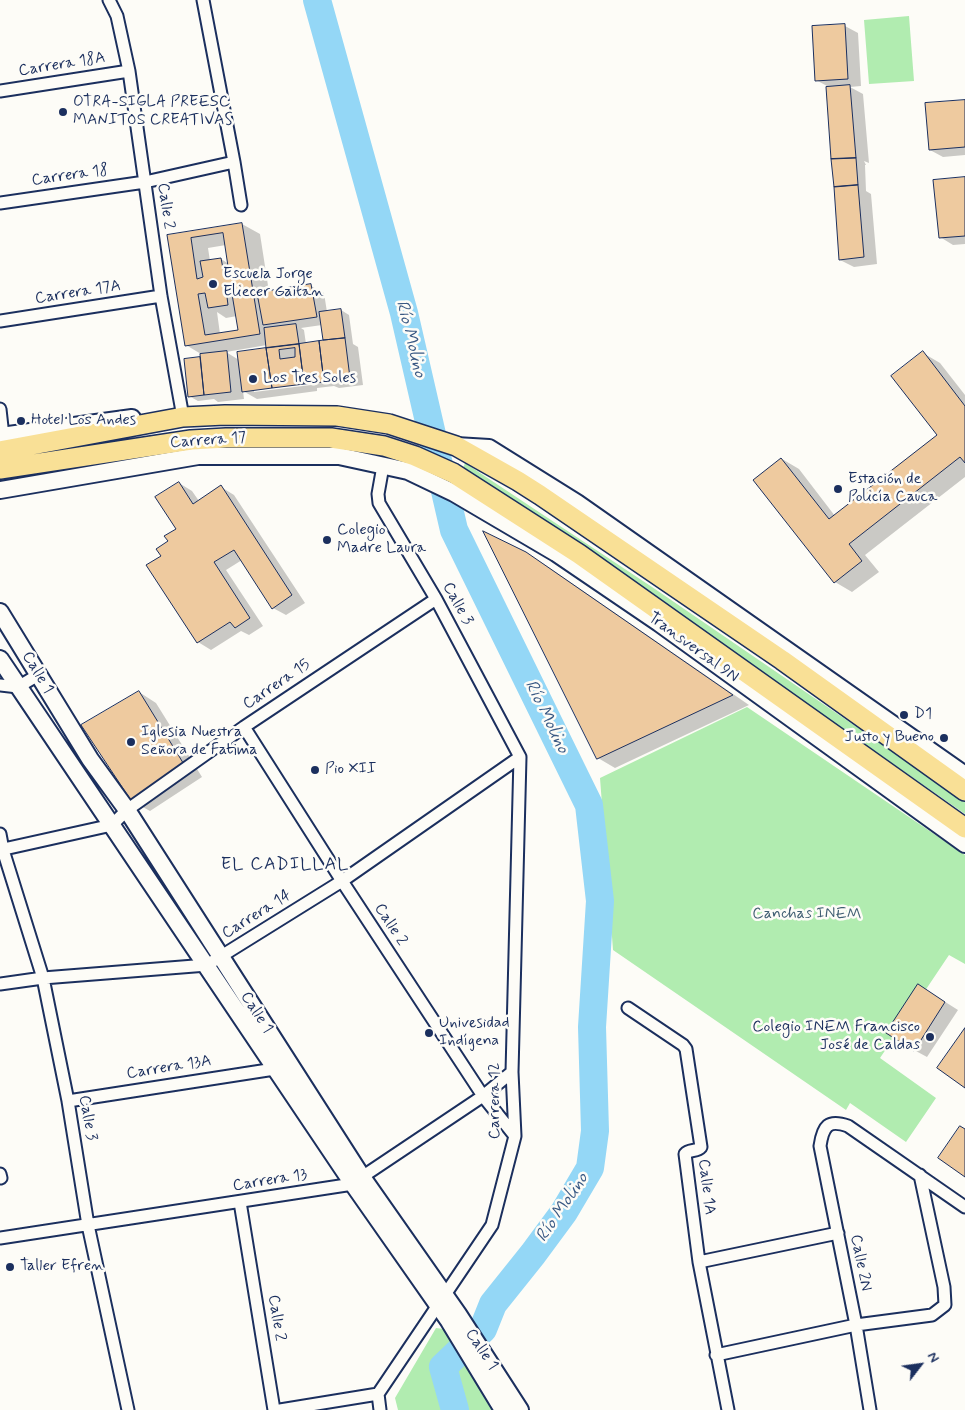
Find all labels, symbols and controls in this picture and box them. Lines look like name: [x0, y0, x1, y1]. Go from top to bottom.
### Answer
street label: Carrera 18A: [17, 49, 107, 81]
place label: OTRA-SIGLA PREESC MANITOS CREATIVAS: [73, 93, 233, 131]
marker: OTRA-SIGLA PREESC MANITOS CREATIVAS: [57, 106, 69, 118]
street label: Carrera 18: [31, 161, 109, 191]
street label: Calle 2: [152, 182, 178, 230]
place label: Escuela Jorge Eliecer Gaitan: [223, 265, 324, 303]
street label: Carrera 17A: [34, 277, 122, 309]
marker: Escuela Jorge Eliecer Gaitan: [207, 278, 219, 290]
water label: Río Molino: [390, 298, 430, 380]
place label: Los Tres Soles: [263, 369, 356, 389]
marker: Los Tres Soles: [247, 373, 259, 385]
place label: Hotel Los Andes: [31, 411, 136, 431]
marker: Hotel Los Andes: [15, 415, 27, 427]
street label: Carrera 17: [169, 429, 247, 453]
place label: Estación de Policía Cauca: [848, 470, 937, 508]
marker: Estación de Policía Cauca: [832, 483, 844, 495]
place label: Colegio Madre Laura: [337, 521, 426, 559]
marker: Colegio Madre Laura: [321, 534, 333, 546]
street label: Calle 3: [437, 579, 477, 629]
street label: Transversal 9N: [644, 609, 742, 687]
street label: Calle 1: [17, 648, 57, 698]
street label: Carrera 15: [240, 656, 314, 714]
water label: Río Molino: [519, 677, 573, 757]
place label: D1: [914, 705, 932, 725]
marker: D1: [898, 709, 910, 721]
place label: Iglesia Nuestra Señora de Fatima: [141, 723, 258, 761]
place label: Justo y Bueno: [845, 728, 934, 748]
marker: Justo y Bueno: [938, 732, 950, 744]
marker: Iglesia Nuestra Señora de Fatima: [125, 736, 137, 748]
place label: Pio XII: [325, 760, 376, 780]
marker: Pio XII: [309, 764, 321, 776]
district label: EL CADILLAL: [220, 854, 350, 876]
street label: Carrera 14: [219, 886, 295, 944]
street label: Calle 2: [369, 900, 411, 950]
park label: Canchas INEM: [752, 905, 862, 925]
street label: Calle 1: [235, 989, 277, 1037]
place label: Univesidad Indígena: [439, 1014, 510, 1052]
place label: Colegio INEM Francisco José de Caldas: [752, 1018, 920, 1056]
marker: Univesidad Indígena: [423, 1027, 435, 1039]
marker: Colegio INEM Francisco José de Caldas: [924, 1031, 936, 1043]
street label: Carrera 13A: [125, 1052, 213, 1084]
street label: Carrera 12: [486, 1063, 506, 1139]
street label: Calle 3: [74, 1094, 100, 1142]
street label: Calle 1A: [693, 1158, 719, 1216]
street label: Carrera 13: [231, 1166, 309, 1196]
water label: Río Molino: [532, 1169, 594, 1247]
street label: Calle 2N: [845, 1233, 875, 1293]
place label: Taller Efren: [20, 1257, 104, 1277]
marker: Taller Efren: [4, 1261, 16, 1273]
street label: Calle 2: [263, 1294, 289, 1342]
street label: Calle 1: [460, 1326, 502, 1374]
north arrow: [895, 1340, 945, 1390]
text: N: [923, 1349, 943, 1366]

